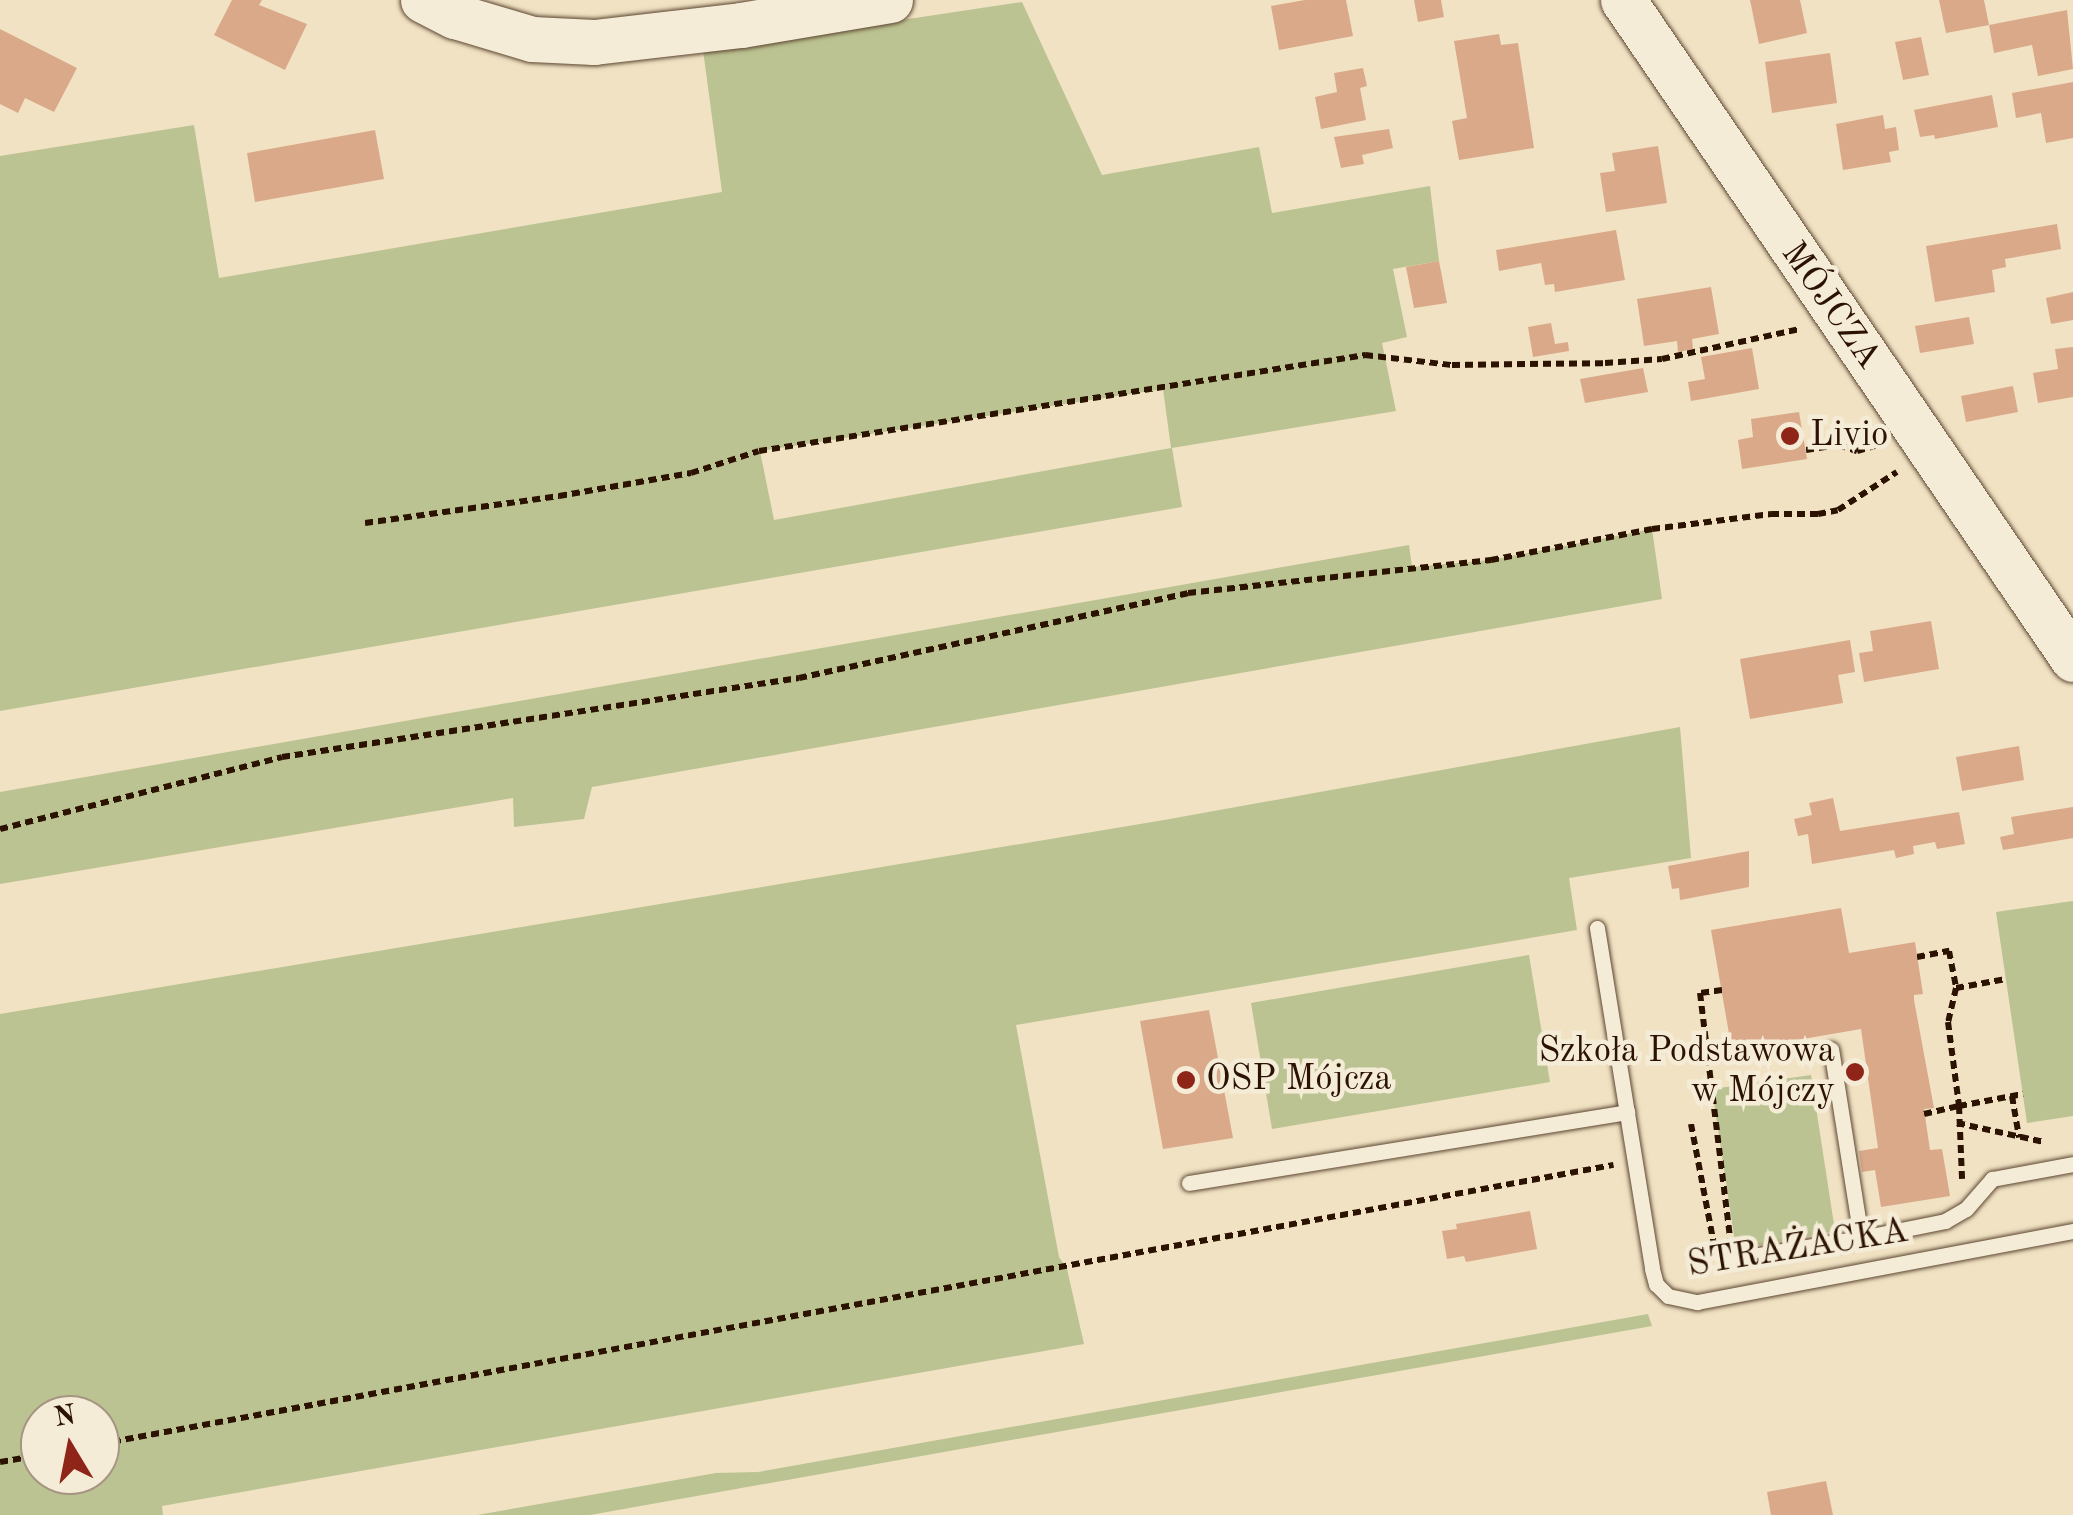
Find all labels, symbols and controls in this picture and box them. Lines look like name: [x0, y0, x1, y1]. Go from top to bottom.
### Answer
street label: MÓJCZA: [1771, 234, 1889, 378]
place label: Livio: [1810, 415, 1888, 457]
marker: Livio: [1779, 425, 1801, 447]
place label: Szkoła Podstawowa w Mójczy: [1538, 1031, 1835, 1113]
place label: OSP Mójcza: [1206, 1059, 1392, 1101]
marker: Szkoła Podstawowa w Mójczy: [1844, 1061, 1866, 1083]
marker: OSP Mójcza: [1175, 1069, 1197, 1091]
street label: STRAŻACKA: [1685, 1211, 1911, 1287]
north arrow: [20, 1395, 120, 1495]
text: N: [52, 1402, 78, 1433]

